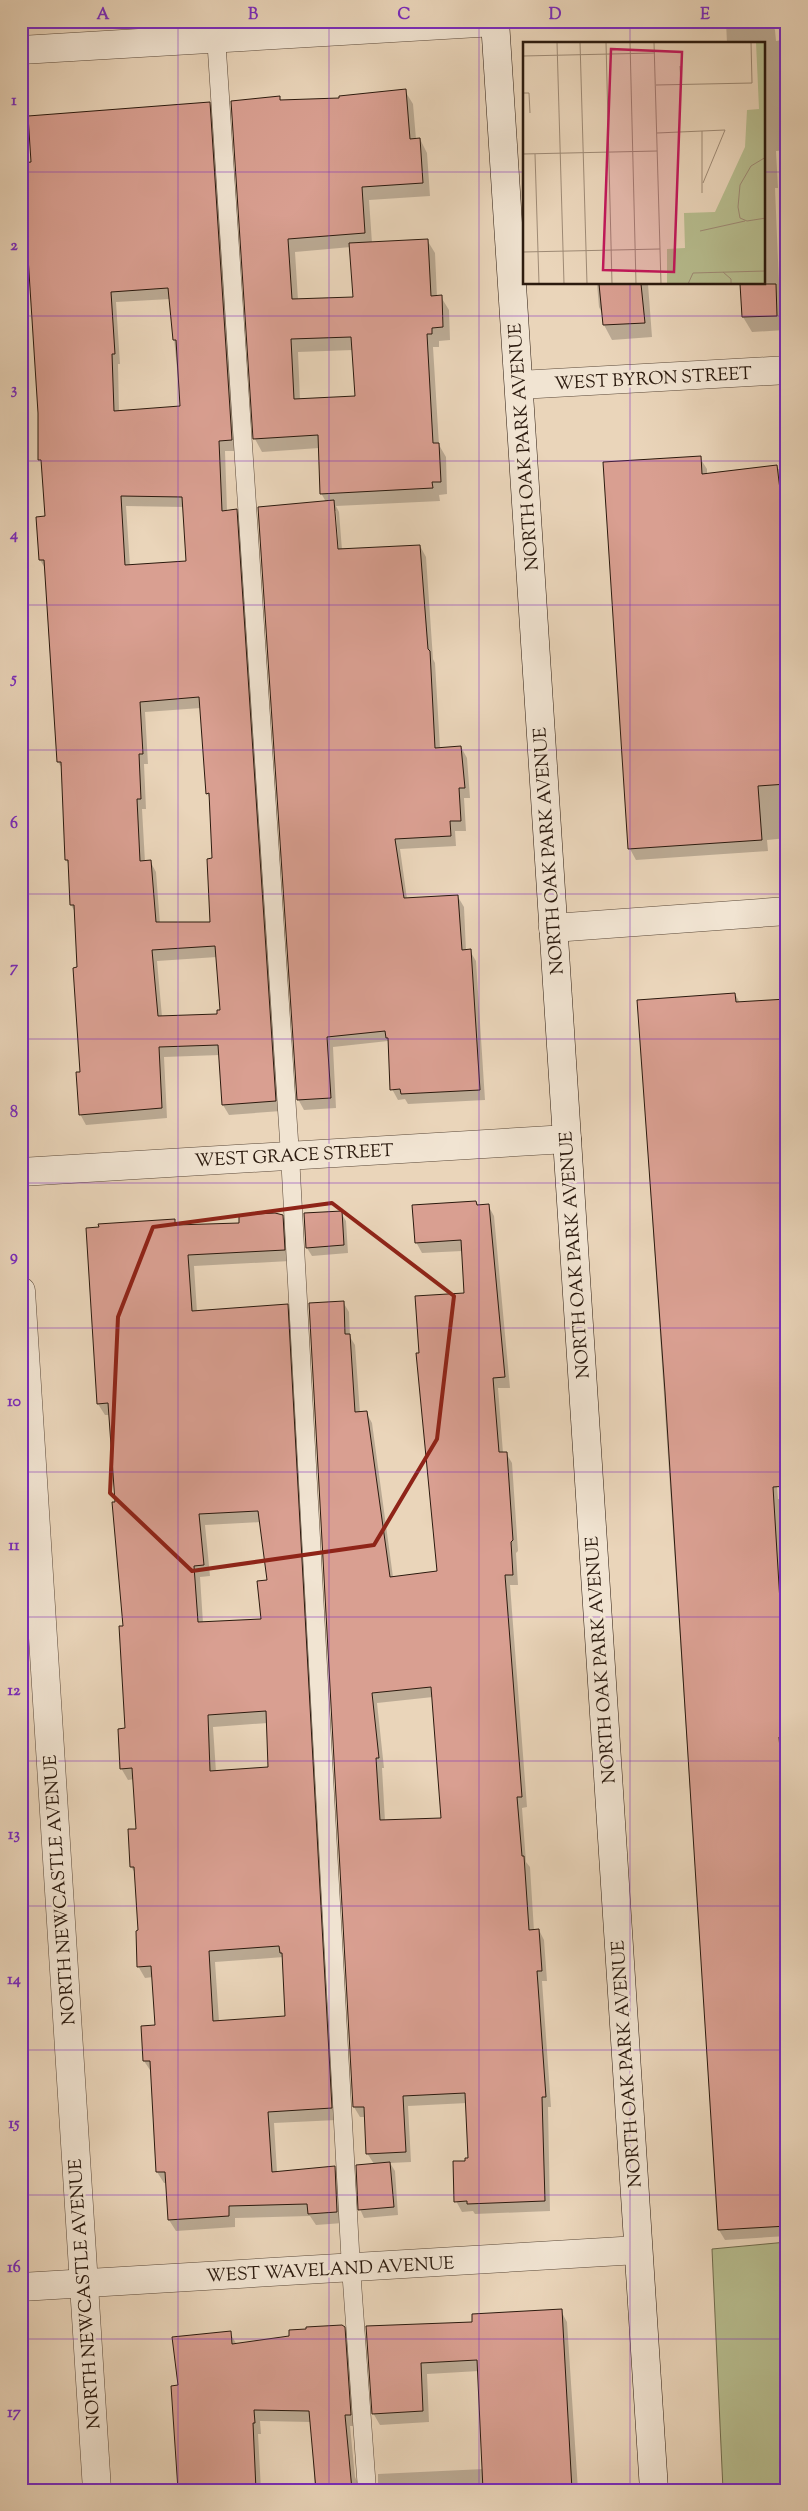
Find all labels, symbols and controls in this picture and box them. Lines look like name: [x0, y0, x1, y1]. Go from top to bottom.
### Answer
text: A: [97, 4, 110, 27]
text: B: [248, 4, 258, 27]
text: C: [398, 4, 411, 27]
text: D: [549, 4, 562, 27]
text: E: [700, 4, 710, 27]
inset map: [523, 42, 766, 285]
text: 1: [11, 90, 17, 113]
text: 2: [10, 235, 18, 258]
street label: NORTH OAK PARK AVENUE: [503, 322, 547, 571]
street label: WEST BYRON STREET: [554, 362, 753, 398]
text: 3: [11, 379, 18, 402]
text: 4: [9, 524, 18, 547]
text: 5: [9, 668, 17, 691]
street label: NORTH OAK PARK AVENUE: [528, 726, 572, 975]
text: 6: [10, 813, 18, 836]
text: 7: [10, 957, 19, 980]
text: 8: [10, 1102, 18, 1125]
street label: NORTH OAK PARK AVENUE: [554, 1130, 598, 1379]
street label: WEST GRACE STREET: [194, 1139, 395, 1175]
text: 9: [10, 1246, 18, 1269]
text: 10: [7, 1391, 21, 1414]
text: 11: [9, 1535, 20, 1558]
street label: NORTH OAK PARK AVENUE: [580, 1535, 624, 1784]
text: 12: [8, 1680, 21, 1703]
street label: NORTH NEWCASTLE AVENUE: [39, 1754, 83, 2026]
text: 13: [8, 1824, 20, 1847]
street label: NORTH OAK PARK AVENUE: [606, 1939, 650, 2188]
text: 14: [7, 1969, 21, 1992]
text: 15: [9, 2113, 20, 2136]
street label: NORTH NEWCASTLE AVENUE: [64, 2158, 108, 2430]
street label: WEST WAVELAND AVENUE: [205, 2252, 455, 2290]
text: 16: [7, 2257, 21, 2280]
text: 17: [7, 2402, 22, 2425]

